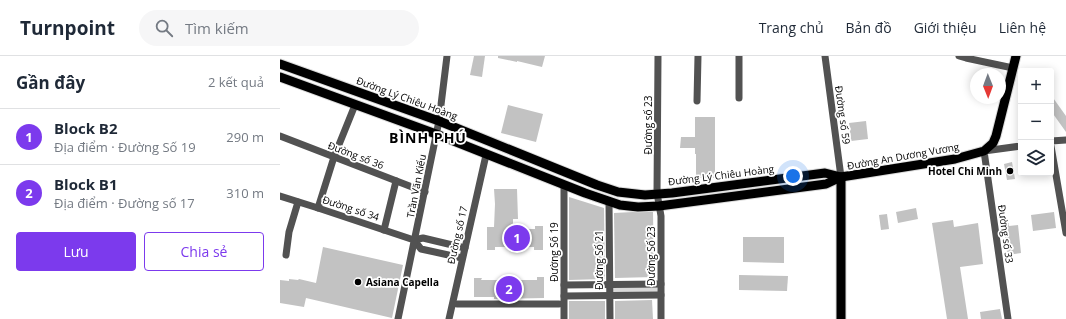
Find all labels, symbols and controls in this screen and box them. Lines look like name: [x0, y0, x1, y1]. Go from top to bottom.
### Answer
search box: [139, 10, 419, 46]
text: Turnpoint: [20, 15, 115, 41]
icon: search: [153, 17, 175, 39]
text: Tìm kiếm: [185, 18, 249, 38]
text: Trang chủ: [759, 18, 824, 37]
text: Bản đồ: [846, 18, 892, 37]
text: Giới thiệu: [914, 18, 977, 37]
text: Liên hệ: [999, 18, 1046, 37]
north arrow: [970, 68, 1006, 104]
map controls: [1018, 68, 1054, 176]
button: +: [1018, 68, 1054, 104]
text: Gần đây: [16, 71, 85, 94]
text: 2 kết quả: [208, 73, 264, 91]
street label: Đường Lý Chiêu Hoàng: [354, 73, 460, 123]
street label: Đường số 59: [832, 85, 854, 145]
street label: Đường số 23: [641, 95, 655, 154]
button: −: [1018, 104, 1054, 140]
text: Block B2: [54, 118, 118, 138]
text: 1: [25, 128, 33, 146]
text: 290 m: [226, 128, 264, 146]
district label: BÌNH PHÚ: [389, 128, 467, 147]
text: Địa điểm · Đường Số 19: [54, 138, 196, 156]
street label: Đường số 36: [326, 138, 386, 172]
street label: Đường An Dương Vương: [846, 139, 961, 173]
button: layers: [1018, 140, 1054, 176]
street label: Trần Văn Kiểu: [403, 153, 429, 219]
street label: Đường Lý Chiêu Hoàng: [667, 161, 775, 188]
place label: Hotel Chi Minh: [928, 164, 1002, 178]
your location: [783, 166, 803, 186]
marker: Hotel Chi Minh: [1005, 166, 1015, 176]
text: Block B1: [54, 174, 118, 194]
text: 2: [25, 184, 33, 202]
text: 310 m: [226, 184, 264, 202]
street label: Đường số 34: [321, 192, 381, 224]
text: Địa điểm · Đường số 17: [54, 194, 195, 212]
street label: Đường số 17: [444, 204, 471, 265]
street label: Đường số 33: [995, 204, 1017, 264]
street label: Đường Số 19: [547, 222, 561, 282]
pin: 1: [504, 223, 530, 253]
street label: Đường Số 23: [644, 226, 658, 286]
street label: Đường Số 21: [592, 230, 606, 290]
button: Lưu: [16, 232, 136, 271]
button: Chia sẻ: [144, 232, 264, 271]
pin: 2: [496, 274, 522, 304]
place label: Asiana Capella: [366, 275, 439, 289]
marker: Asiana Capella: [353, 277, 363, 287]

